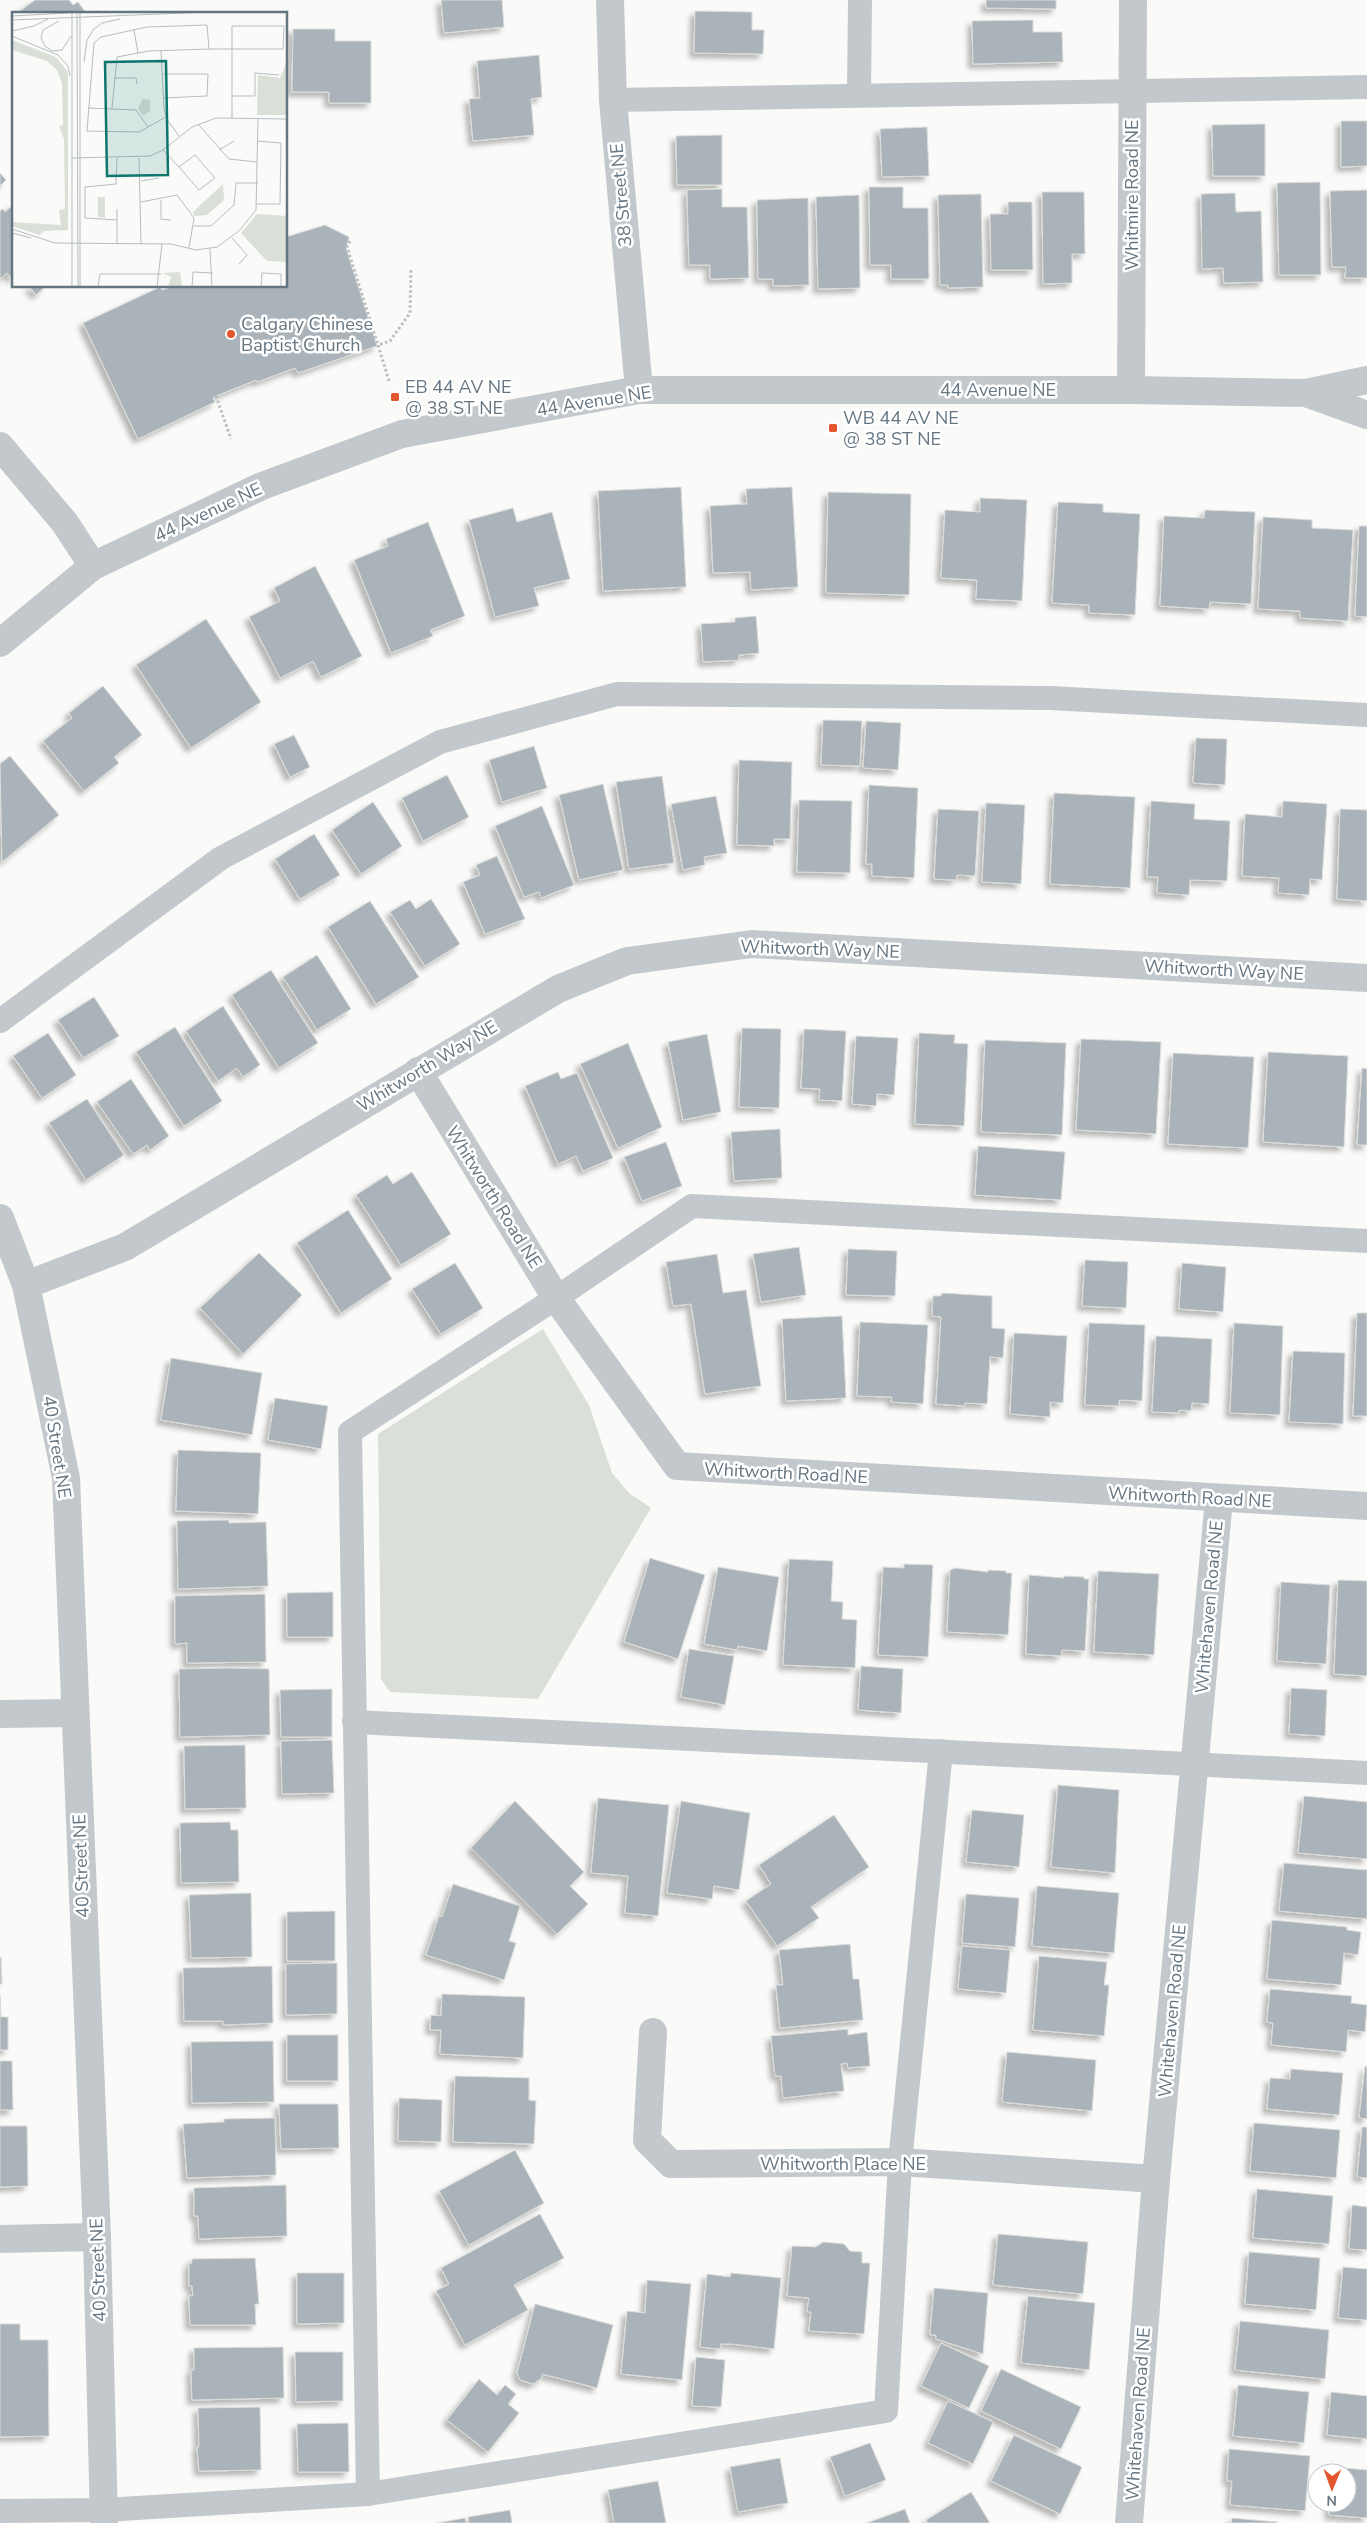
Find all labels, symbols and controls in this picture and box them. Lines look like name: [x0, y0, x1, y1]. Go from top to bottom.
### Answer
inset map: [12, 12, 288, 288]
street label: Whitmire Road NE: [1120, 120, 1144, 270]
street label: 38 Street NE: [605, 142, 637, 248]
place label: Calgary Chinese Baptist Church: [241, 312, 373, 357]
marker: Calgary Chinese Baptist Church: [225, 328, 237, 340]
place label: EB 44 AV NE @ 38 ST NE: [405, 375, 512, 420]
street label: 44 Avenue NE: [940, 378, 1056, 402]
street label: 44 Avenue NE: [535, 380, 653, 422]
marker: EB 44 AV NE @ 38 ST NE: [389, 391, 401, 403]
place label: WB 44 AV NE @ 38 ST NE: [843, 406, 959, 451]
marker: WB 44 AV NE @ 38 ST NE: [827, 422, 839, 434]
street label: 44 Avenue NE: [150, 477, 266, 547]
street label: Whitworth Way NE: [740, 934, 900, 964]
street label: Whitworth Way NE: [1144, 954, 1304, 986]
street label: Whitworth Way NE: [352, 1015, 502, 1117]
street label: Whitworth Road NE: [440, 1121, 548, 1273]
street label: 40 Street NE: [37, 1394, 77, 1500]
street label: Whitworth Road NE: [703, 1457, 869, 1489]
street label: Whitworth Road NE: [1107, 1481, 1273, 1513]
street label: Whitehaven Road NE: [1189, 1520, 1229, 1694]
street label: 40 Street NE: [67, 1814, 95, 1918]
street label: Whitehaven Road NE: [1152, 1924, 1192, 2098]
street label: Whitworth Place NE: [760, 2152, 926, 2176]
street label: 40 Street NE: [84, 2218, 112, 2322]
street label: Whitehaven Road NE: [1120, 2327, 1156, 2501]
north arrow: [1307, 2463, 1357, 2513]
text: N: [1326, 2491, 1337, 2510]

